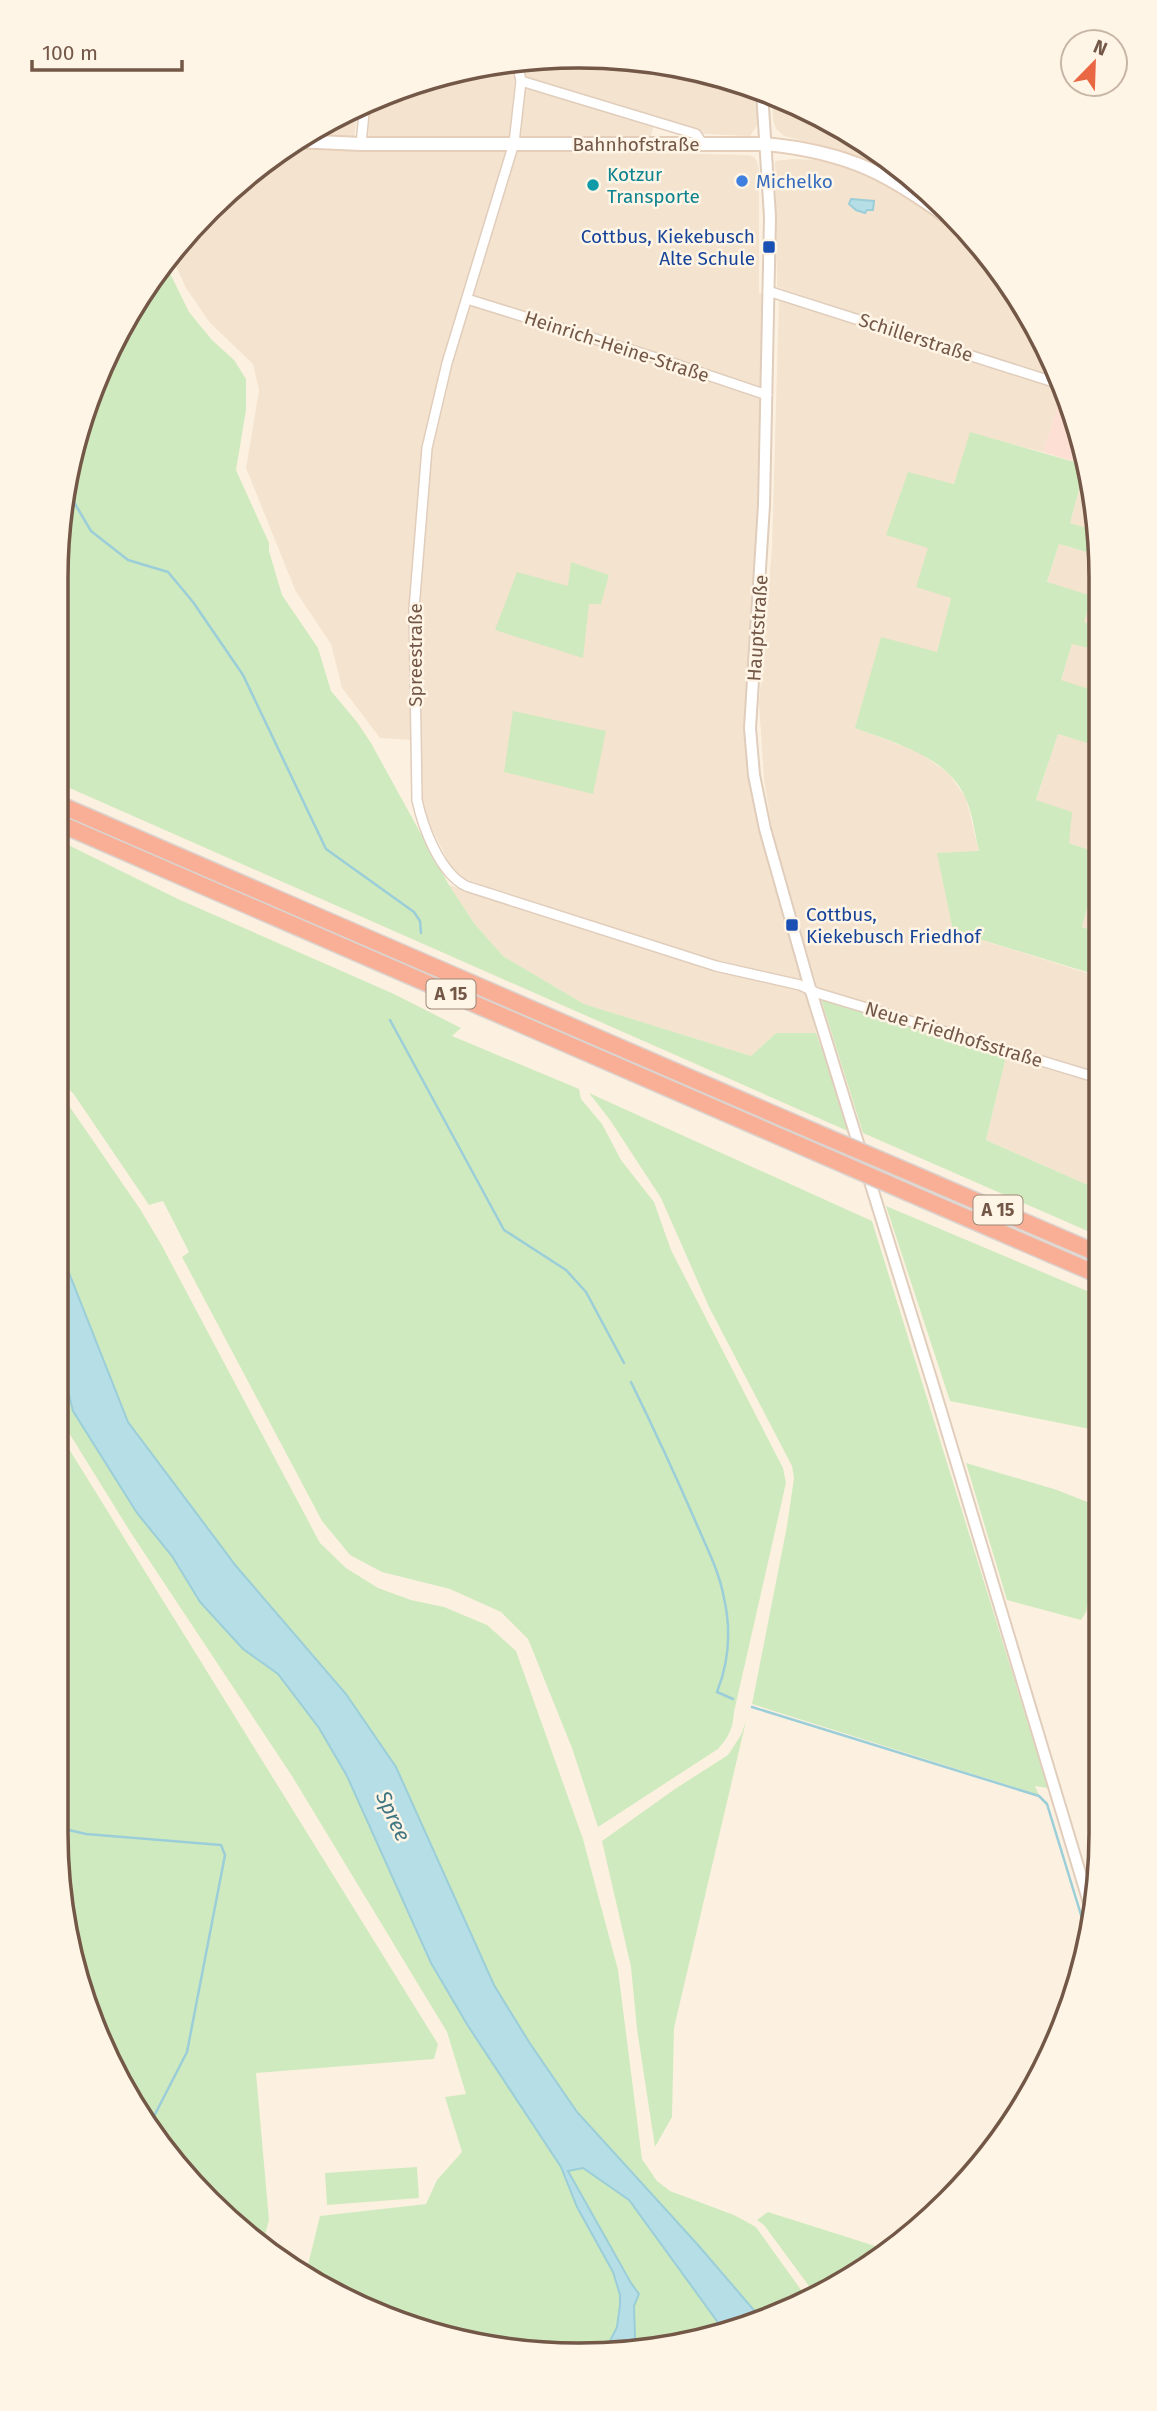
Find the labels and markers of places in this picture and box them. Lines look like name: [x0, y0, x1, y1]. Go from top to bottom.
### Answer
place label: Kotzur Transporte: [607, 163, 700, 208]
place label: Michelko: [756, 170, 833, 193]
marker: Michelko: [734, 173, 750, 189]
marker: Kotzur Transporte: [585, 177, 601, 193]
place label: Cottbus, Kiekebusch Alte Schule: [581, 225, 755, 270]
marker: Cottbus, Kiekebusch Alte Schule: [761, 239, 777, 255]
place label: Cottbus, Kiekebusch Friedhof: [806, 903, 983, 948]
marker: Cottbus, Kiekebusch Friedhof: [784, 917, 800, 933]

